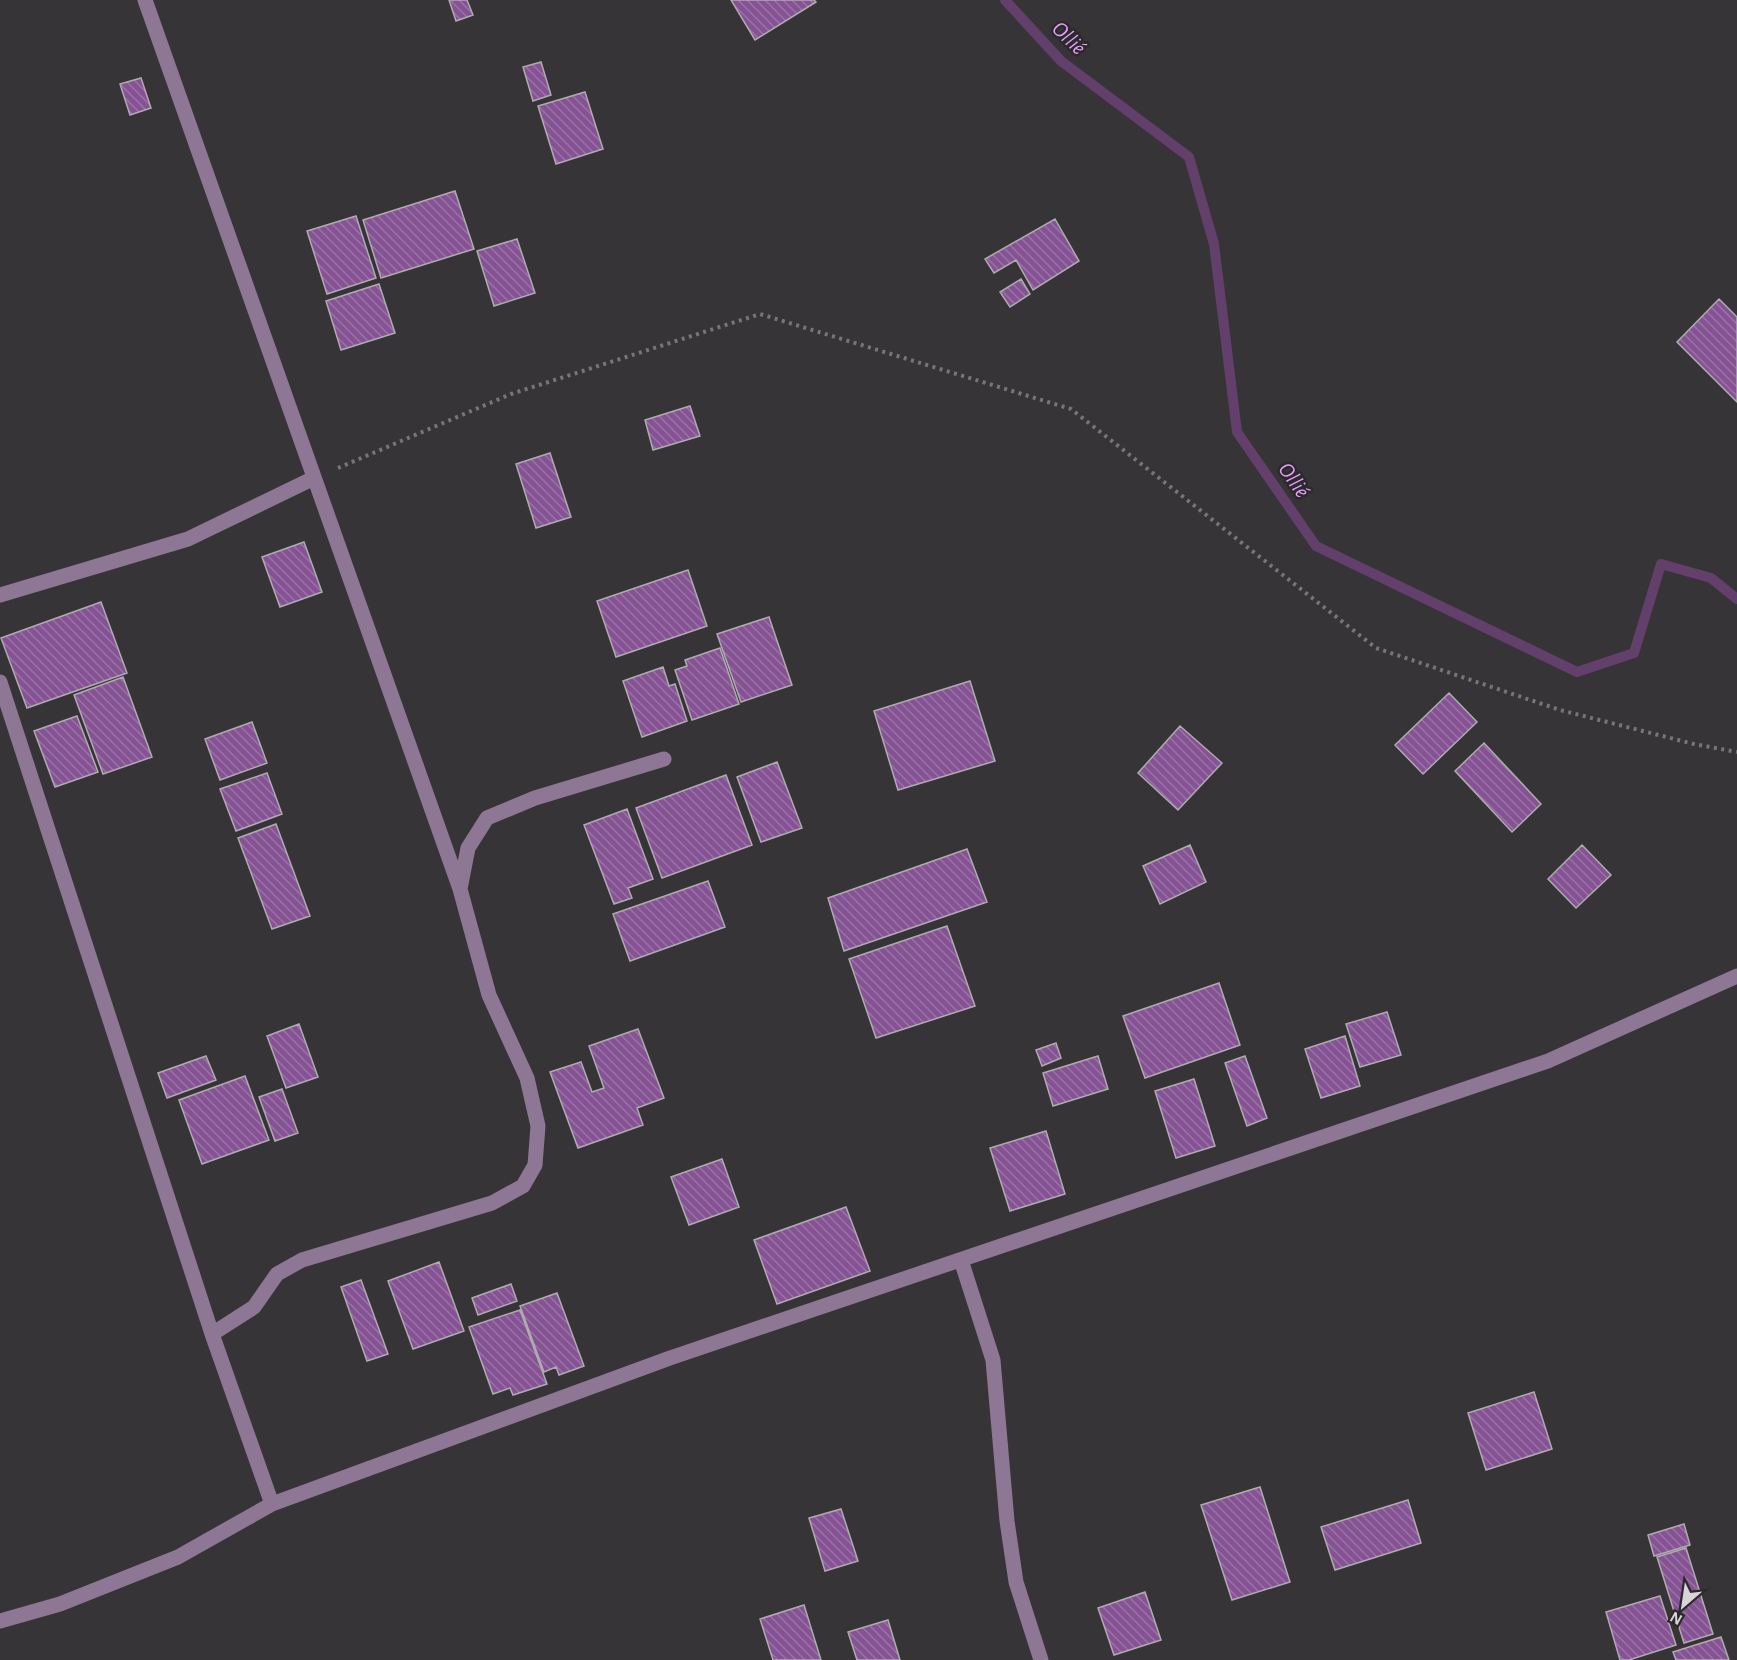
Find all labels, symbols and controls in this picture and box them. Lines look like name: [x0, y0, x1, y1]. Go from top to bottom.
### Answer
water label: Ollié: [1048, 17, 1090, 59]
water label: Ollié: [1274, 458, 1314, 502]
north arrow: [1653, 1576, 1713, 1636]
text: N: [1667, 1609, 1685, 1628]

